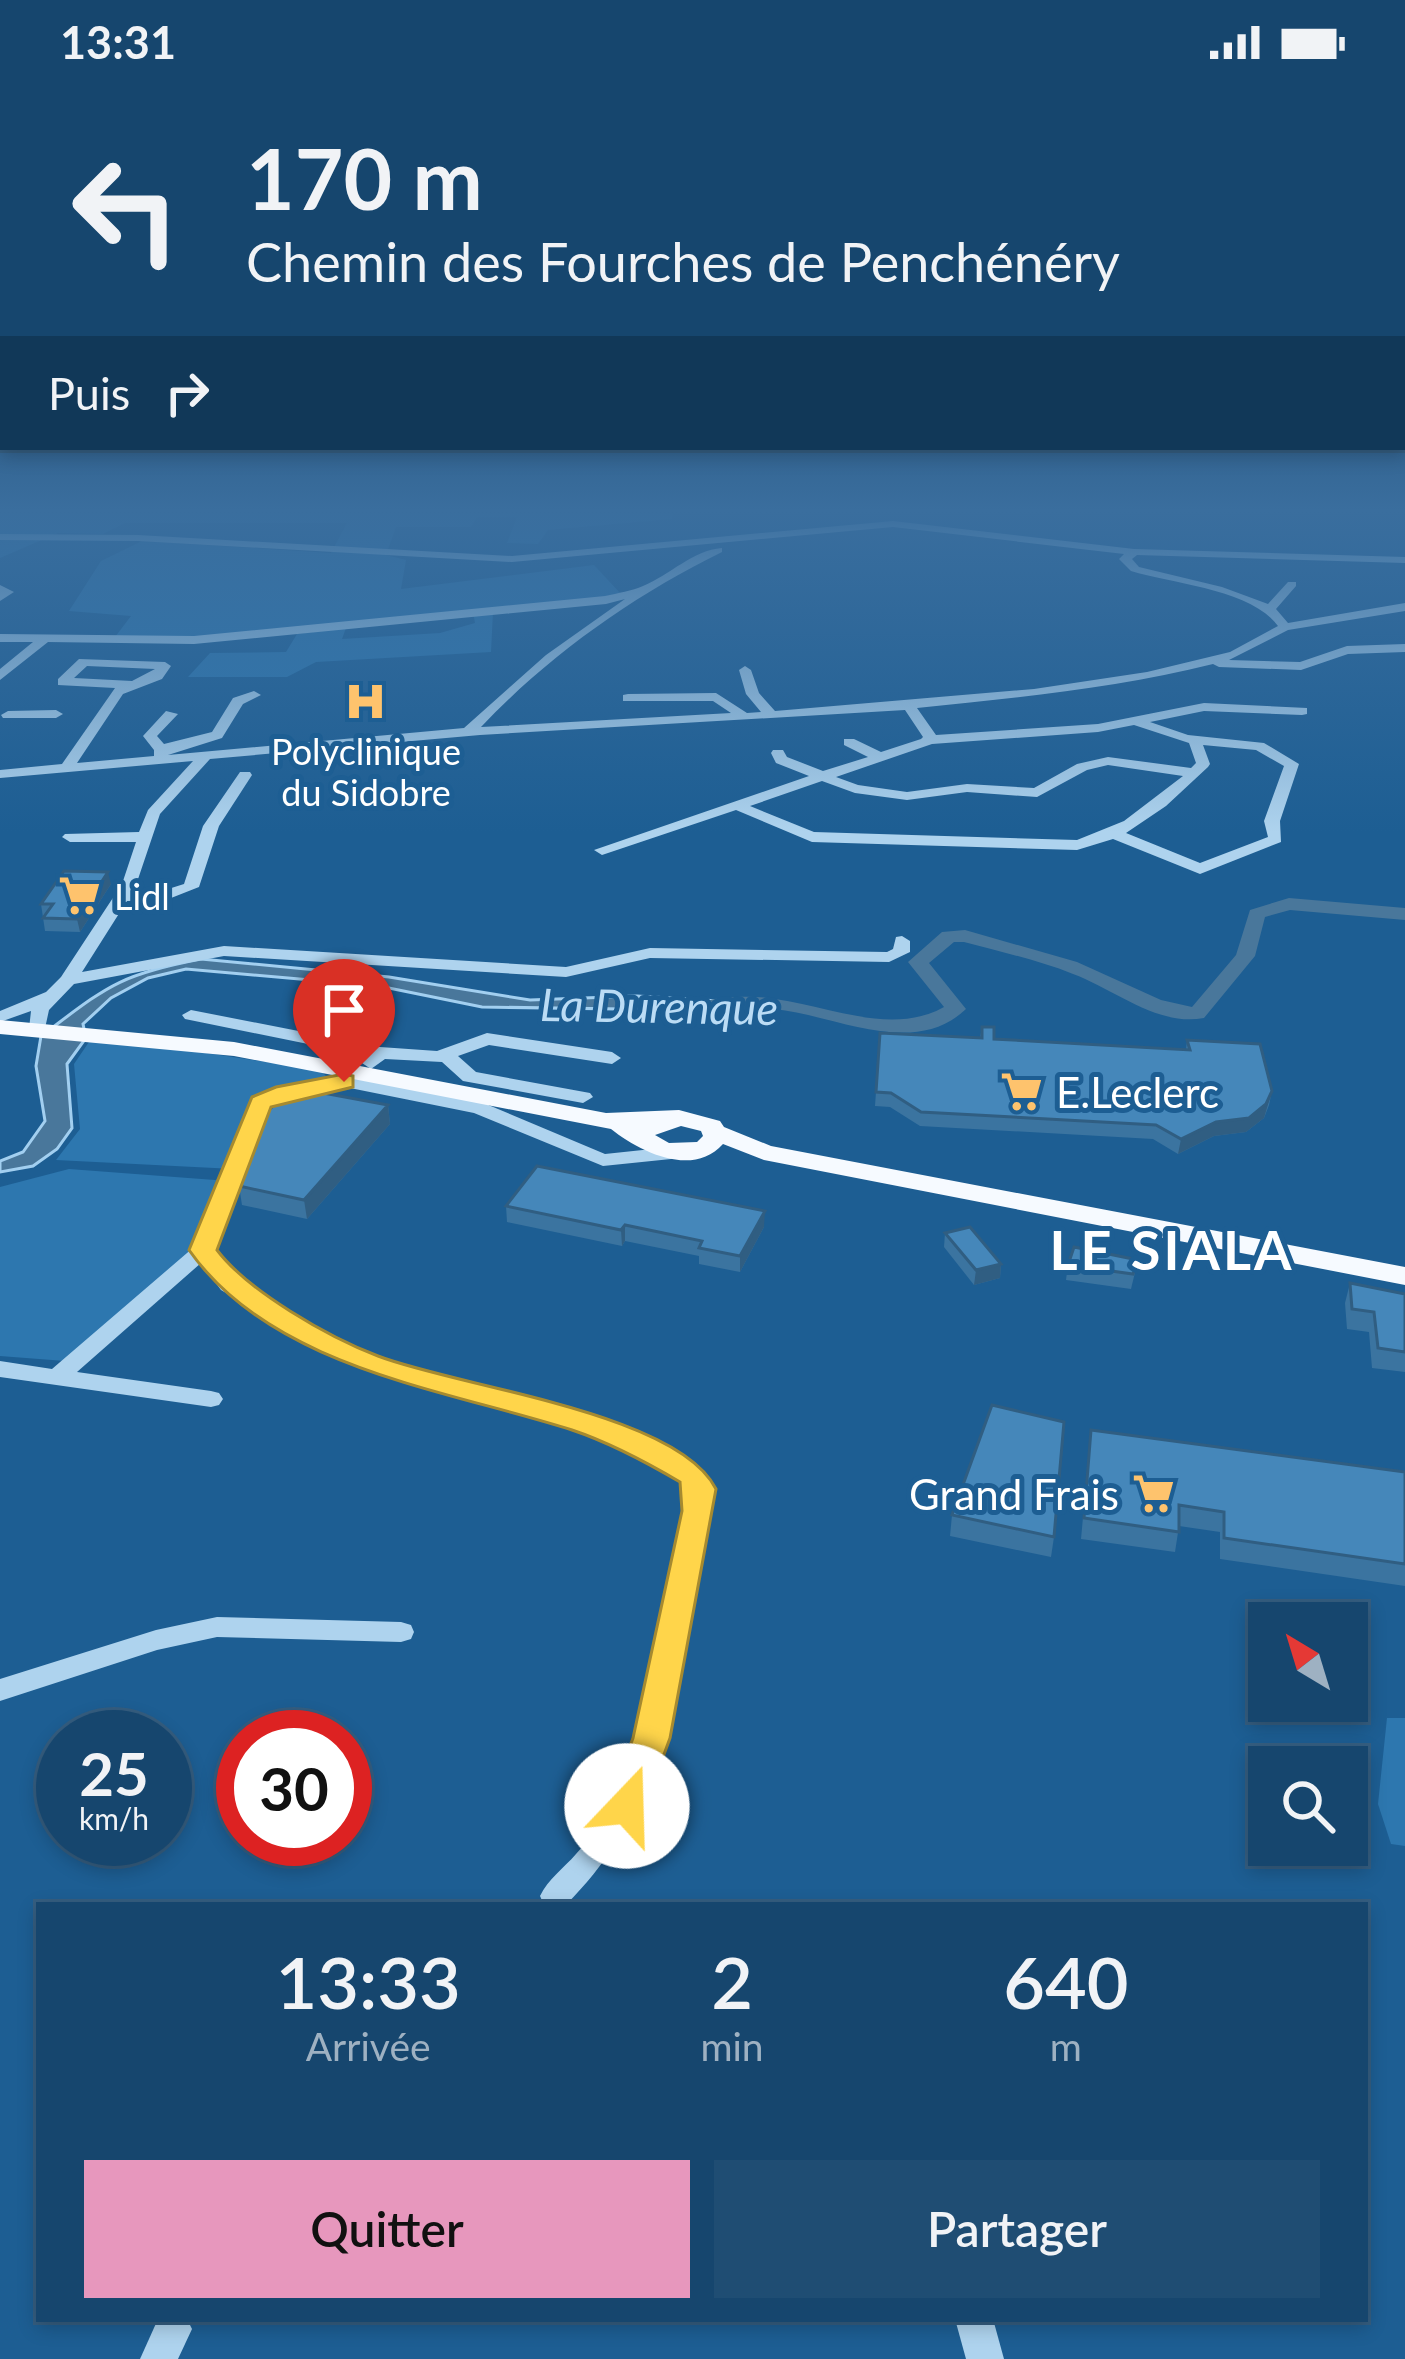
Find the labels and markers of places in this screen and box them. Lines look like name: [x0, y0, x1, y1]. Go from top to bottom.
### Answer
hospital icon: Polyclinique du Sidobre: [343, 678, 389, 724]
place label: Polyclinique du Sidobre: [271, 729, 461, 814]
supermarket icon: Lidl: [57, 873, 103, 919]
place label: Lidl: [114, 874, 170, 918]
pin: [293, 959, 395, 1082]
place label: E.Leclerc: [1056, 1067, 1219, 1117]
supermarket icon: E.Leclerc: [999, 1069, 1045, 1115]
place label: Grand Frais: [909, 1469, 1119, 1519]
supermarket icon: Grand Frais: [1130, 1471, 1176, 1517]

